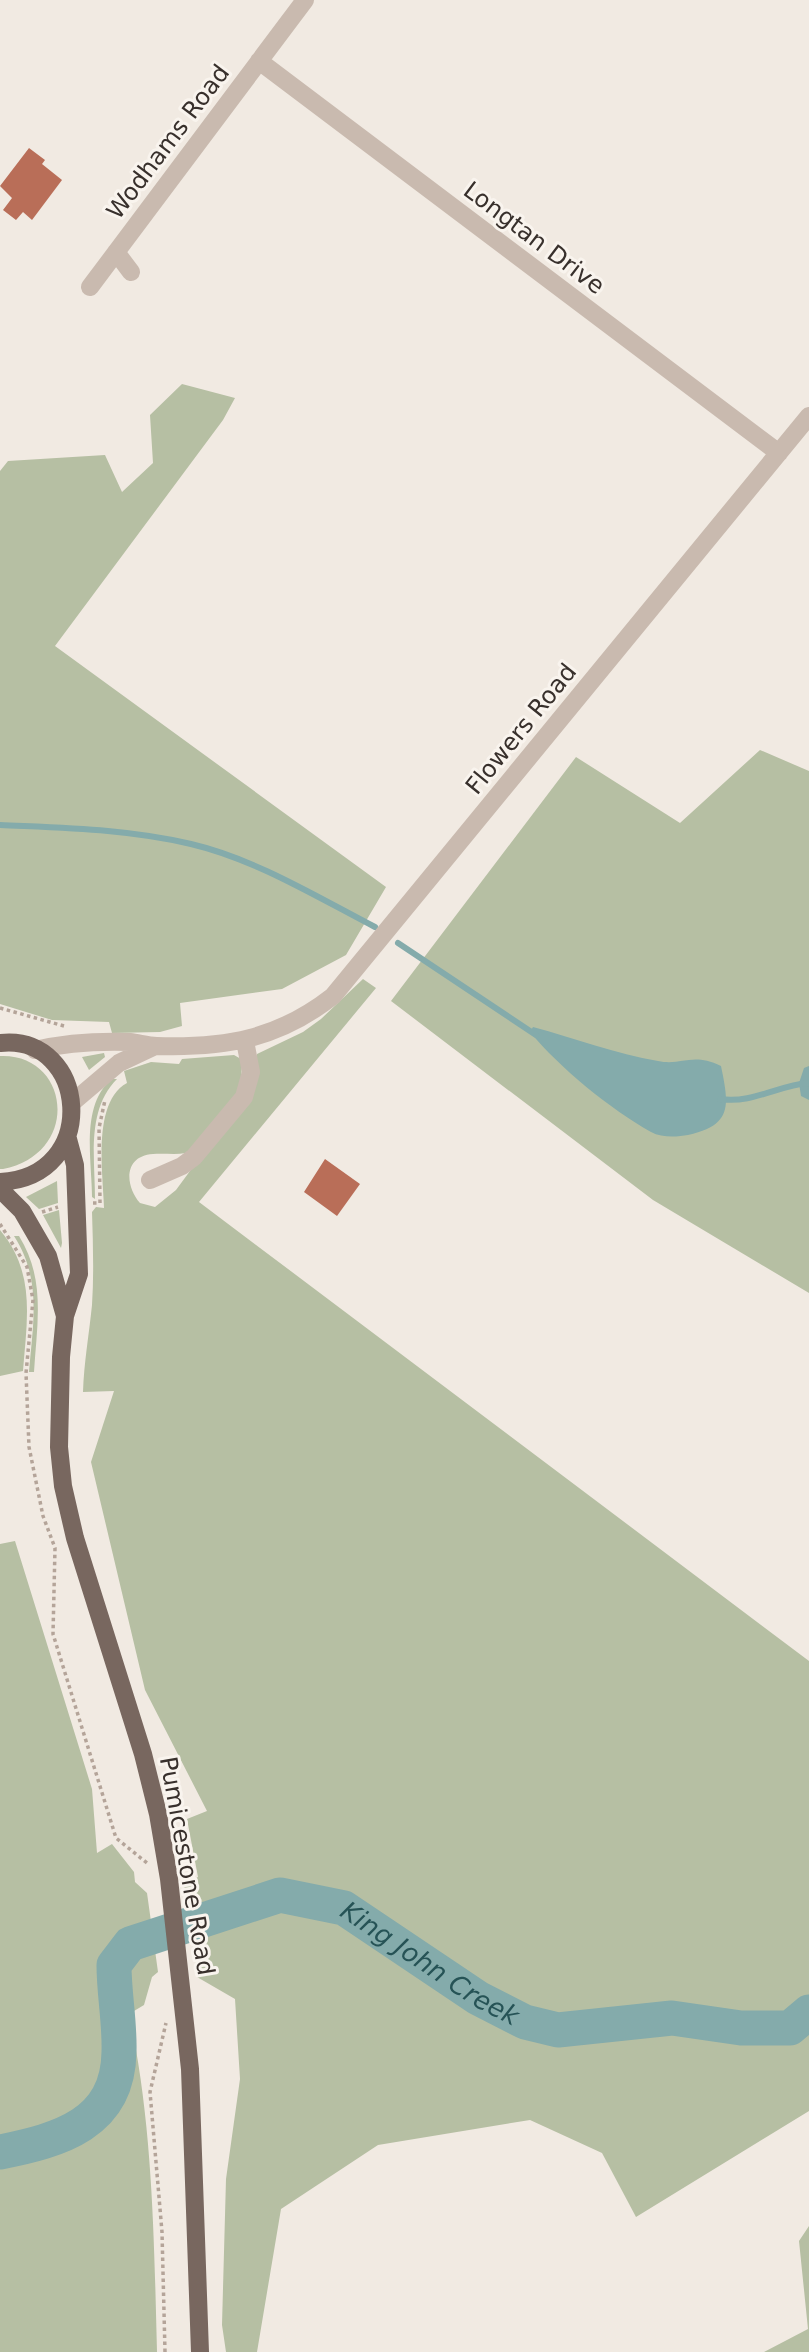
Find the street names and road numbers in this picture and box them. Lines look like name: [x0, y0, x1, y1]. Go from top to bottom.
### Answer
street label: Wodhams Road: [101, 59, 235, 225]
street label: Longtan Drive: [458, 176, 610, 300]
street label: Flowers Road: [460, 658, 582, 800]
street label: Pumicestone Road: [154, 1754, 220, 1978]

